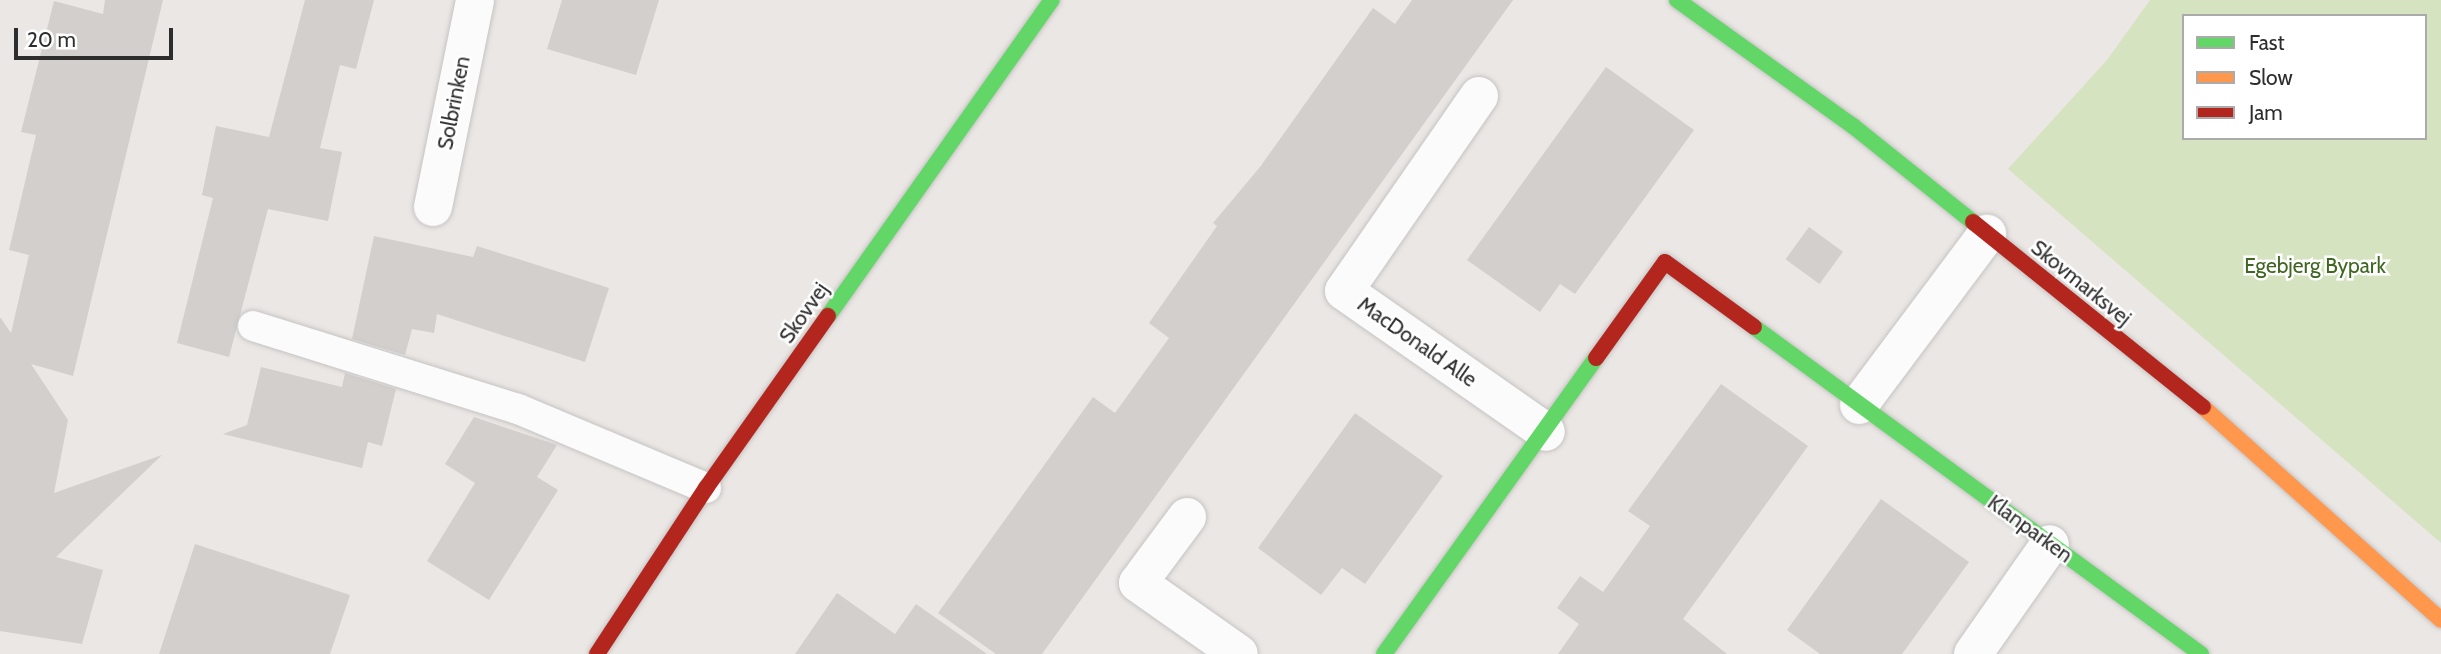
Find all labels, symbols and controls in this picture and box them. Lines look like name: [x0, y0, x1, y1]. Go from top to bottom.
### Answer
scale bar: [18, 14, 177, 58]
legend: [2182, 14, 2427, 140]
text: 20 m: [27, 27, 76, 52]
text: Fast: [2249, 30, 2285, 55]
street label: Solbrinken: [433, 54, 475, 152]
text: Slow: [2249, 65, 2293, 90]
text: Jam: [2249, 100, 2283, 125]
street label: Skovmarksvej: [2026, 235, 2136, 331]
park label: Egebjerg Bypark: [2244, 253, 2386, 279]
street label: Skovvej: [774, 278, 834, 348]
street label: MacDonald Alle: [1353, 292, 1481, 392]
street label: Klanparken: [1983, 490, 2077, 568]

